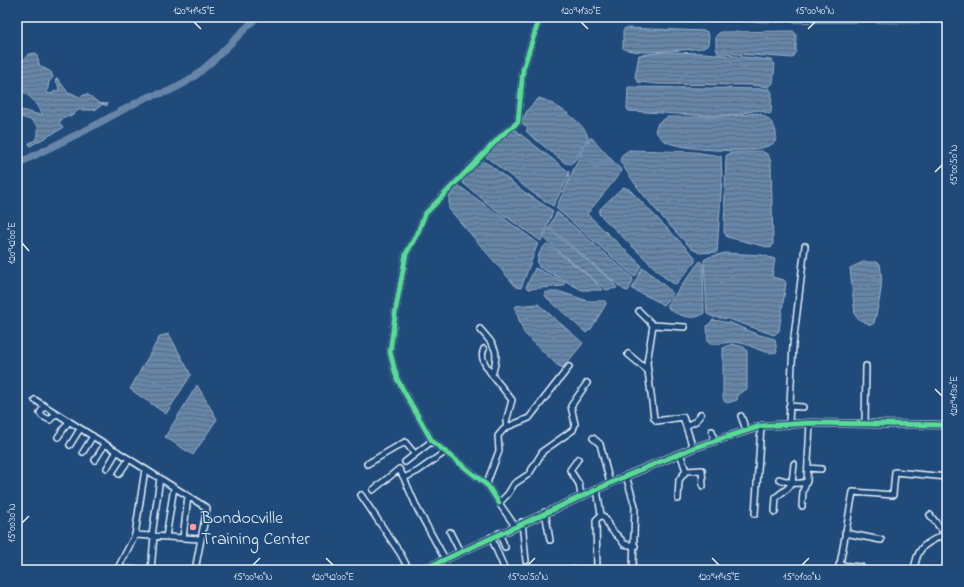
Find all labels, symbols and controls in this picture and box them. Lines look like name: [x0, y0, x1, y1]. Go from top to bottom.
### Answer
text: 120°41'45"E: [173, 4, 215, 19]
text: 120°41'30"E: [561, 4, 601, 19]
text: 15°00'40"N: [796, 4, 835, 19]
text: 15°00'50"N: [947, 145, 962, 185]
text: 120°42'00"E: [5, 222, 20, 264]
text: 120°41'30"E: [947, 376, 962, 416]
text: 15°00'30"N: [5, 503, 20, 542]
place label: Bondocville Training Center: [200, 506, 310, 554]
marker: Bondocville Training Center: [188, 522, 198, 532]
text: 15°00'40"N: [234, 570, 273, 585]
text: 120°42'00"E: [312, 570, 354, 585]
text: 15°00'50"N: [508, 570, 548, 585]
text: 120°41'45"E: [698, 570, 740, 585]
text: 15°01'00"N: [783, 570, 821, 585]

